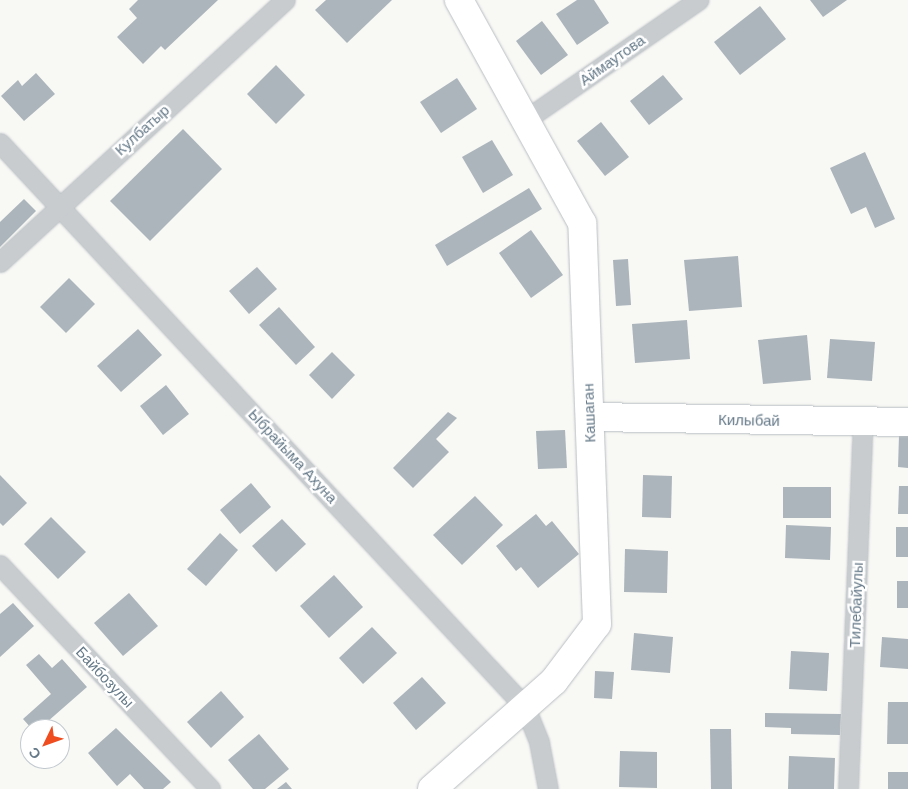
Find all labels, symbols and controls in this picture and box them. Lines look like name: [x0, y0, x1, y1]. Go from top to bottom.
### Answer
street label: Аймаутова: [576, 31, 648, 89]
street label: Кулбатыр: [111, 101, 173, 159]
street label: Кашаган: [579, 383, 599, 443]
street label: Ыбрайыма Ахуна: [245, 405, 341, 507]
street label: Килыбай: [718, 410, 780, 430]
street label: Тилебайулы: [846, 562, 866, 648]
street label: Байбозулы: [72, 643, 138, 711]
north arrow: [20, 719, 70, 769]
text: С: [25, 744, 44, 762]

